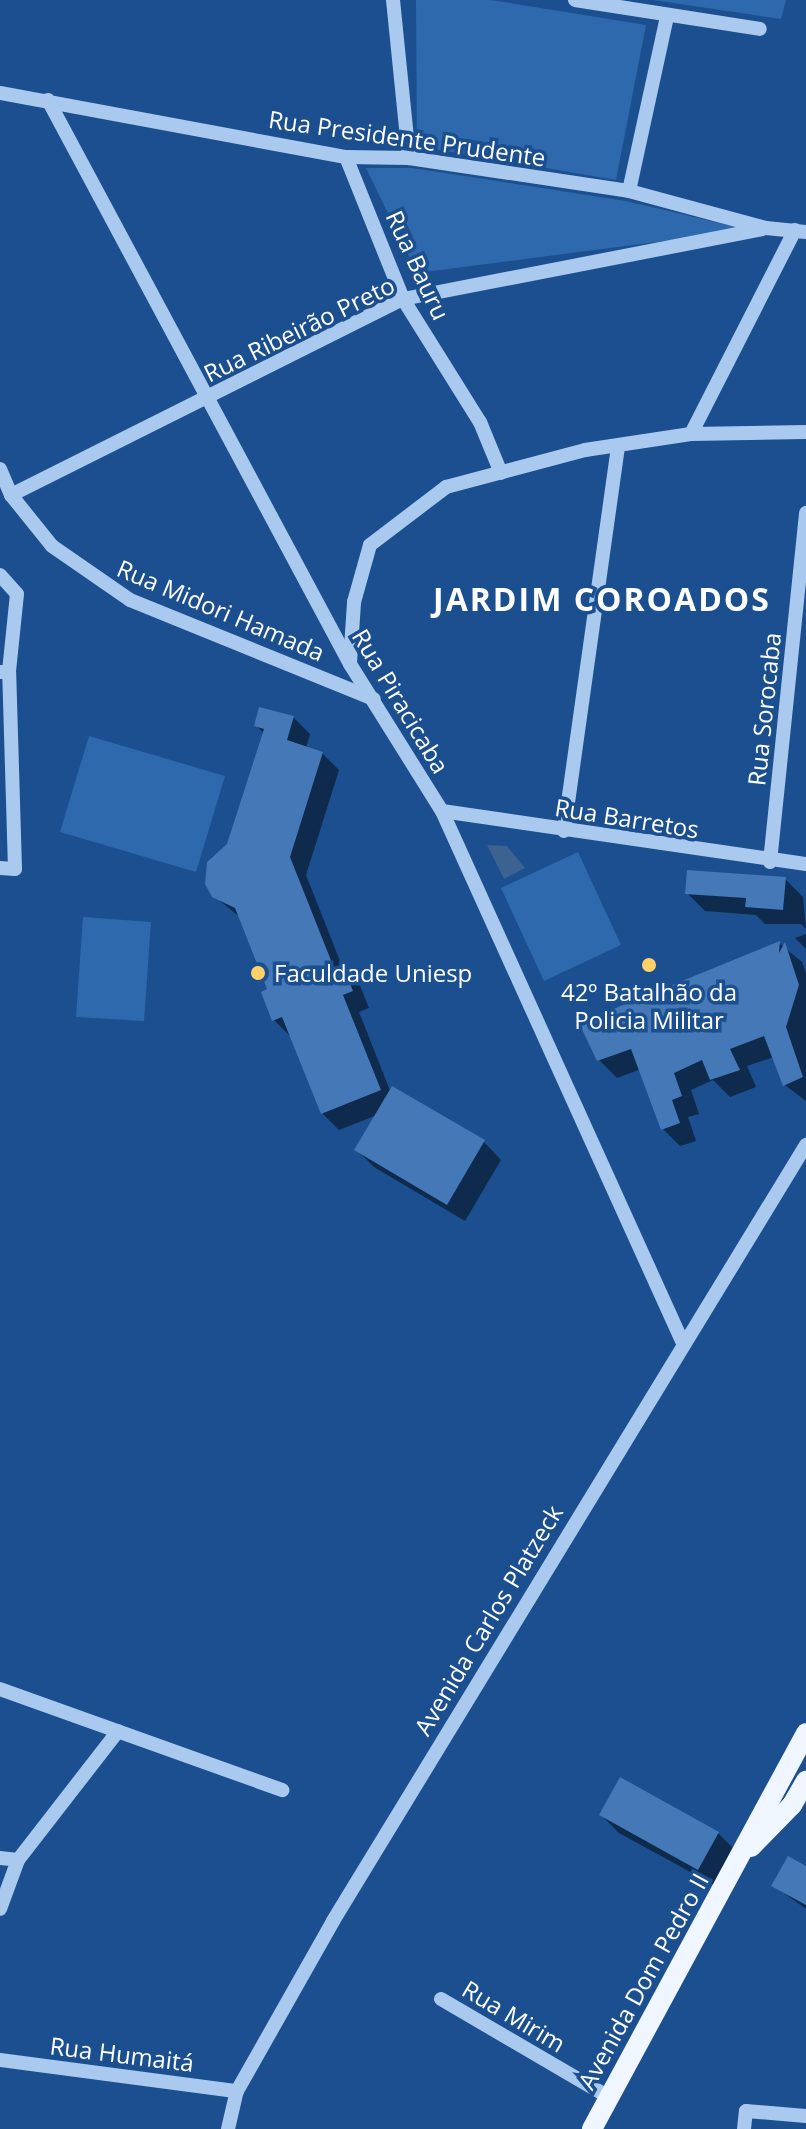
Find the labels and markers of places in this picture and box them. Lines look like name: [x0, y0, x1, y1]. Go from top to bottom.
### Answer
marker: 42º Batalhão da Policia Militar: [640, 956, 658, 974]
place label: Faculdade Uniesp: [274, 959, 472, 987]
marker: Faculdade Uniesp: [249, 964, 267, 982]
place label: 42º Batalhão da Policia Militar: [561, 978, 737, 1034]

